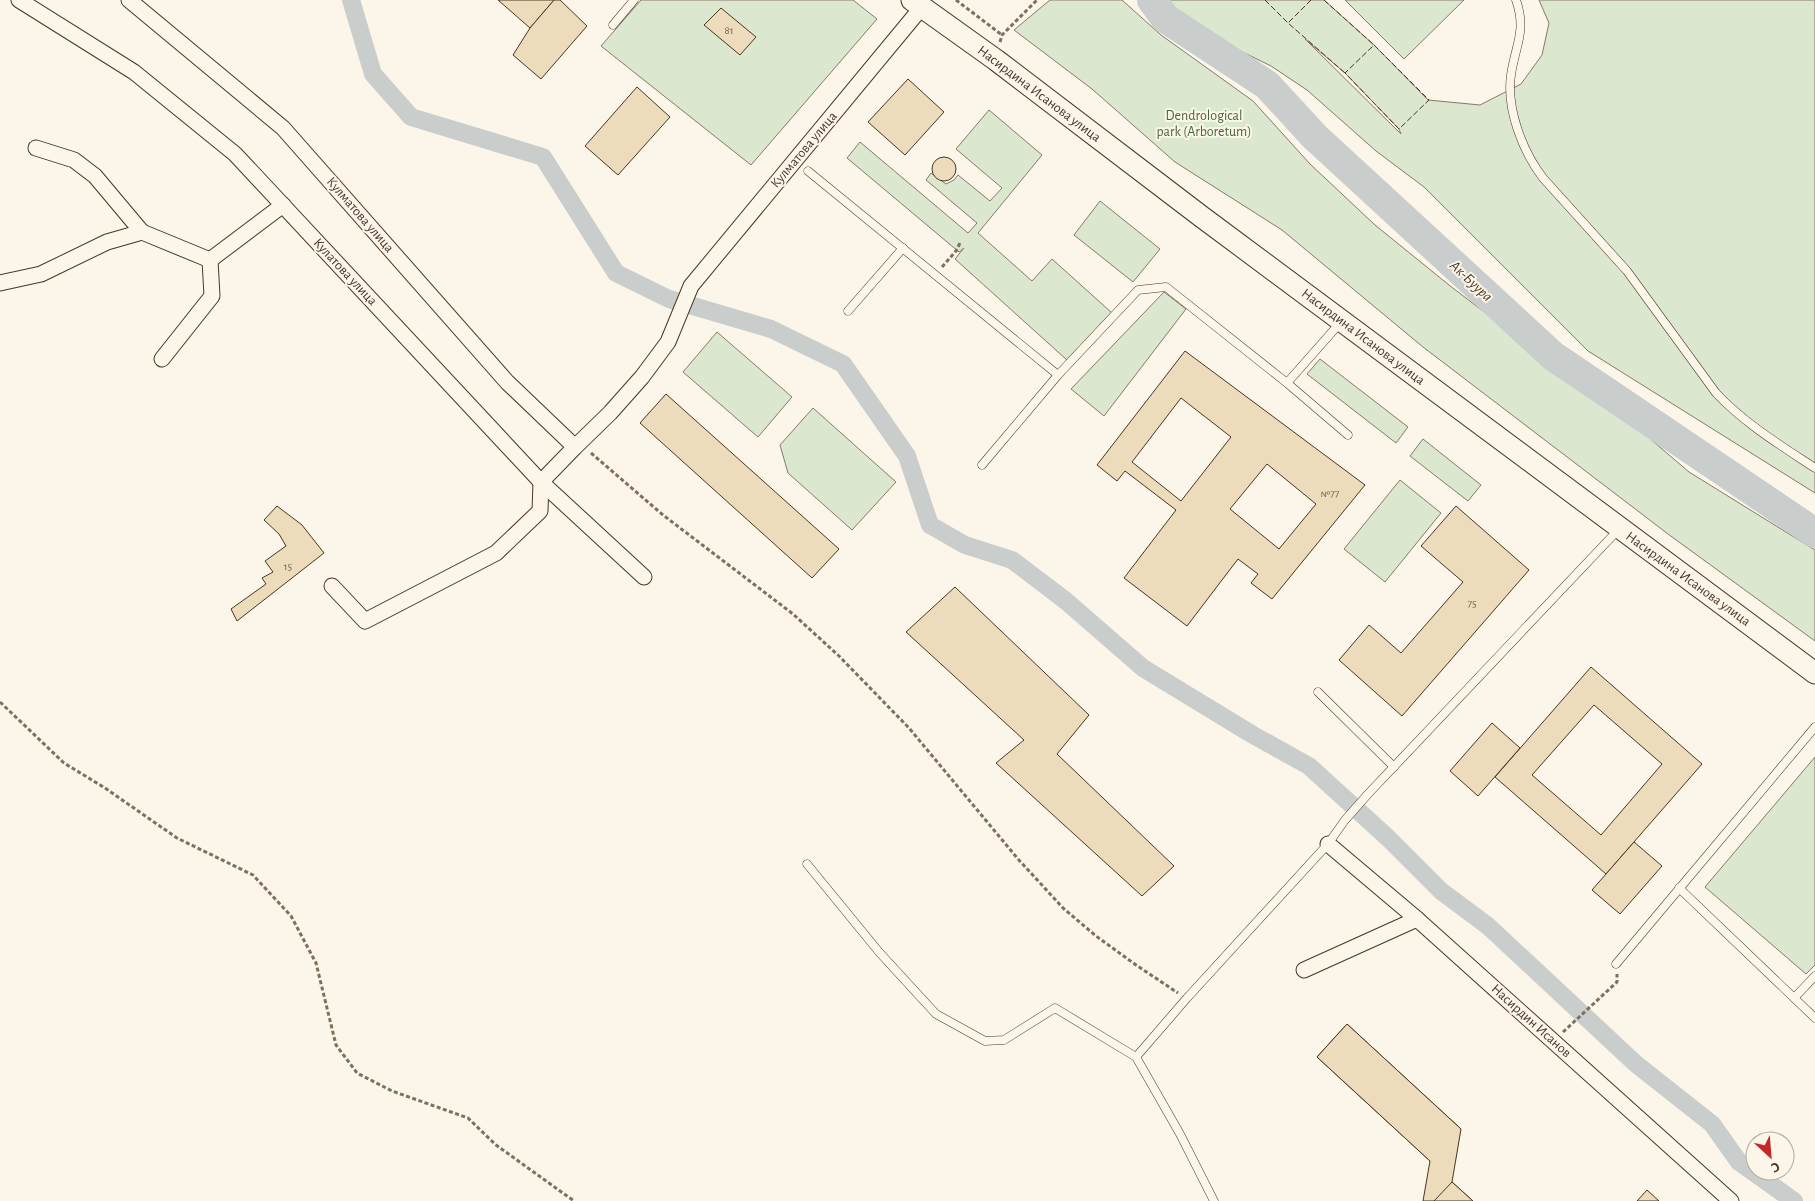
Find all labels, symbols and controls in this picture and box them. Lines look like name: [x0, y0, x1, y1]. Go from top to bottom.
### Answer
house number: 81: [725, 25, 734, 36]
street label: Насирдина Исанова улица: [975, 43, 1104, 145]
street label: Кулматова улица: [768, 109, 840, 191]
park label: Dendrological park (Arboretum): [1156, 109, 1252, 139]
street label: Кулматова улица: [324, 175, 397, 256]
street label: Кулатова улица: [310, 236, 380, 309]
water label: Ак-Буура: [1446, 257, 1495, 304]
street label: Насирдина Исанова улица: [1299, 286, 1428, 388]
house number: №77: [1321, 488, 1340, 499]
street label: Насирдина Исанова улица: [1623, 529, 1753, 629]
house number: 15: [284, 561, 293, 572]
house number: 75: [1467, 598, 1477, 609]
street label: Насирдин Исанов: [1488, 982, 1574, 1060]
north arrow: [1745, 1131, 1795, 1181]
text: С: [1768, 1159, 1782, 1175]

